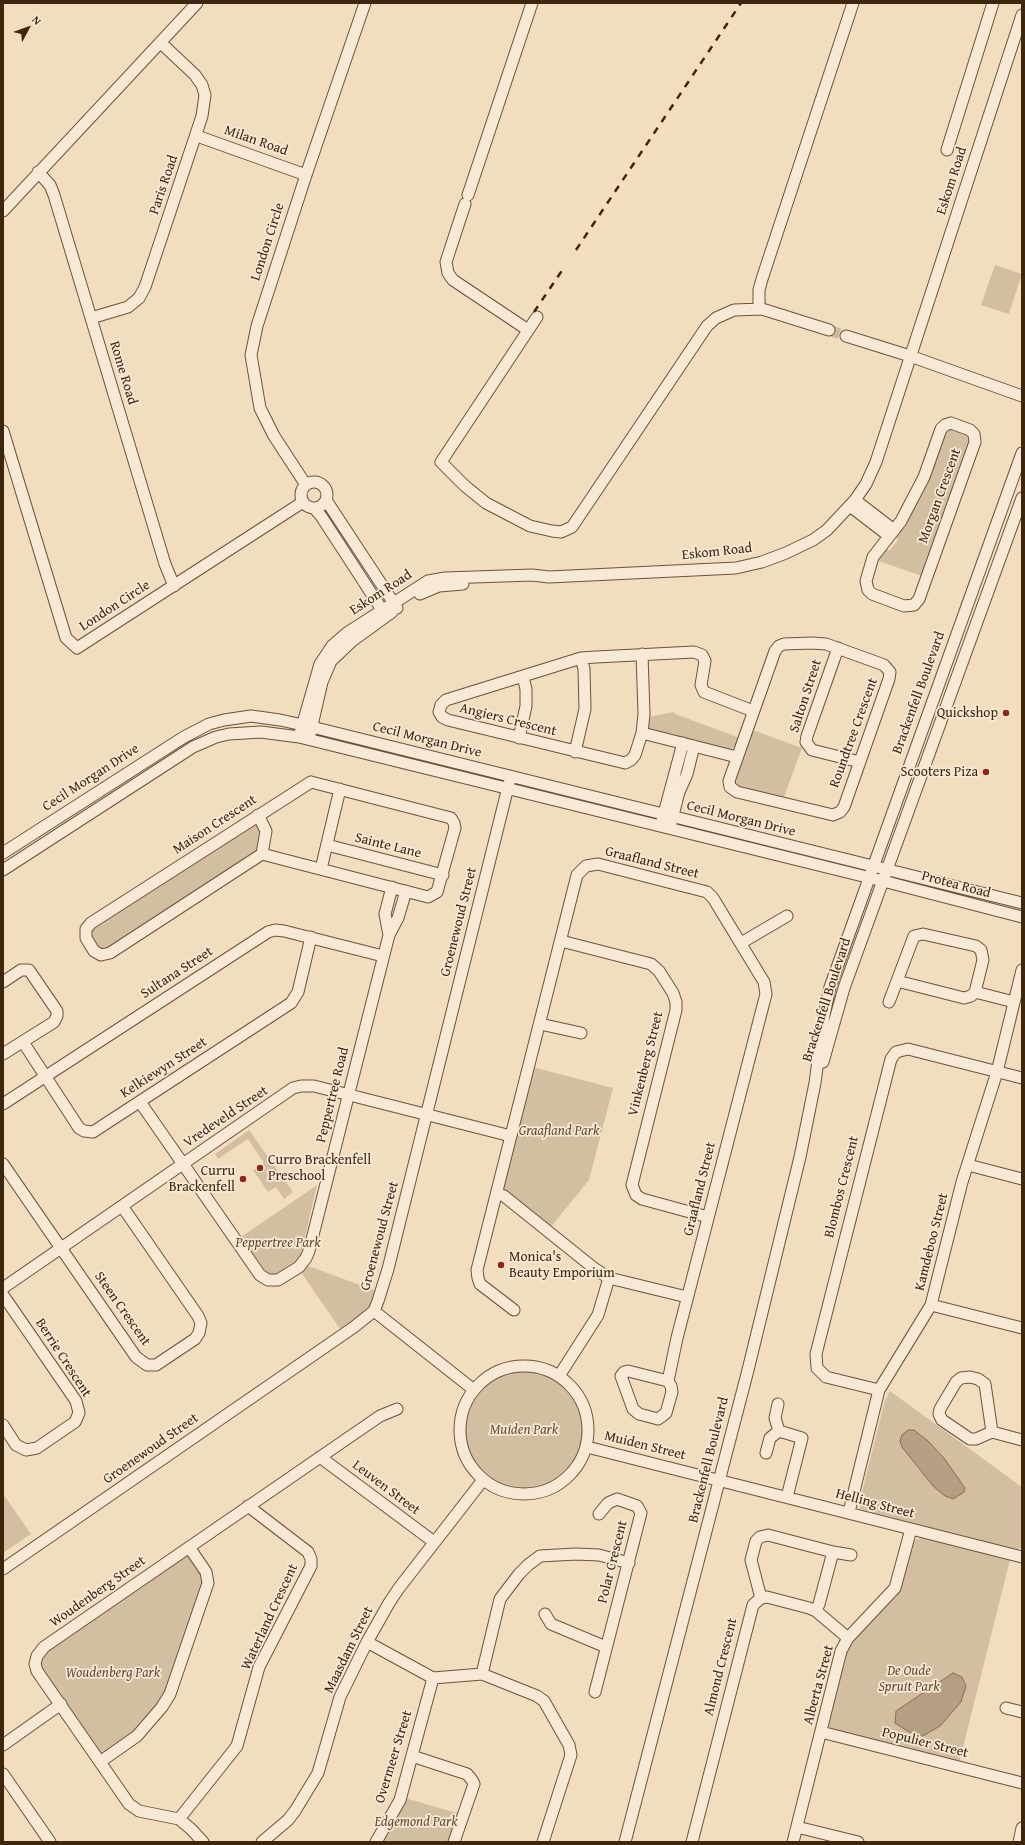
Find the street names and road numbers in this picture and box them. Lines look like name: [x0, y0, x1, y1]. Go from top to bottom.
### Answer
street label: Milan Road: [222, 122, 290, 160]
street label: Eskom Road: [933, 145, 971, 217]
street label: Paris Road: [146, 153, 182, 217]
street label: London Circle: [247, 201, 289, 283]
street label: Rome Road: [105, 339, 141, 407]
street label: Morgan Crescent: [915, 446, 965, 546]
street label: Eskom Road: [681, 540, 753, 564]
street label: Eskom Road: [347, 567, 415, 619]
street label: London Circle: [76, 577, 154, 635]
street label: Brackenfell Boulevard: [889, 630, 949, 756]
street label: Salton Street: [786, 657, 826, 735]
street label: Roundtree Crescent: [826, 676, 882, 790]
street label: Angiers Crescent: [458, 700, 558, 740]
street label: Cecil Morgan Drive: [371, 718, 483, 762]
street label: Cecil Morgan Drive: [40, 741, 142, 815]
street label: Maison Crescent: [170, 792, 260, 858]
street label: Cecil Morgan Drive: [685, 797, 797, 841]
street label: Sainte Lane: [353, 830, 423, 862]
street label: Graafland Street: [603, 843, 701, 883]
street label: Groenewoud Street: [437, 865, 481, 979]
street label: Protea Road: [920, 868, 992, 902]
street label: Brackenfell Boulevard: [799, 936, 855, 1064]
street label: Sultana Street: [138, 943, 216, 1003]
street label: Vinkenberg Street: [625, 1010, 667, 1118]
street label: Kelkiewyn Street: [118, 1034, 210, 1102]
street label: Peppertree Road: [313, 1046, 353, 1144]
street label: Vredeveld Street: [180, 1083, 272, 1151]
street label: Blombos Crescent: [821, 1134, 863, 1240]
street label: Graafland Street: [680, 1140, 720, 1238]
street label: Groenewoud Street: [357, 1180, 403, 1292]
street label: Kamdeboo Street: [912, 1191, 952, 1293]
street label: Steen Crescent: [90, 1269, 154, 1349]
street label: Berrie Crescent: [31, 1315, 95, 1401]
street label: Brackenfell Boulevard: [685, 1395, 733, 1525]
street label: Groenewoud Street: [100, 1410, 202, 1488]
street label: Muiden Street: [603, 1428, 687, 1464]
street label: Leuven Street: [349, 1457, 423, 1519]
street label: Helling Street: [834, 1485, 916, 1523]
street label: Polar Crescent: [595, 1519, 631, 1605]
street label: Woudenberg Street: [47, 1553, 149, 1631]
street label: Waterland Crescent: [238, 1561, 302, 1673]
street label: Maasdam Street: [321, 1604, 377, 1696]
street label: Almond Crescent: [701, 1616, 741, 1718]
street label: Alberta Street: [800, 1643, 838, 1727]
street label: Overmeer Street: [372, 1708, 416, 1806]
street label: Populier Street: [880, 1724, 970, 1762]

